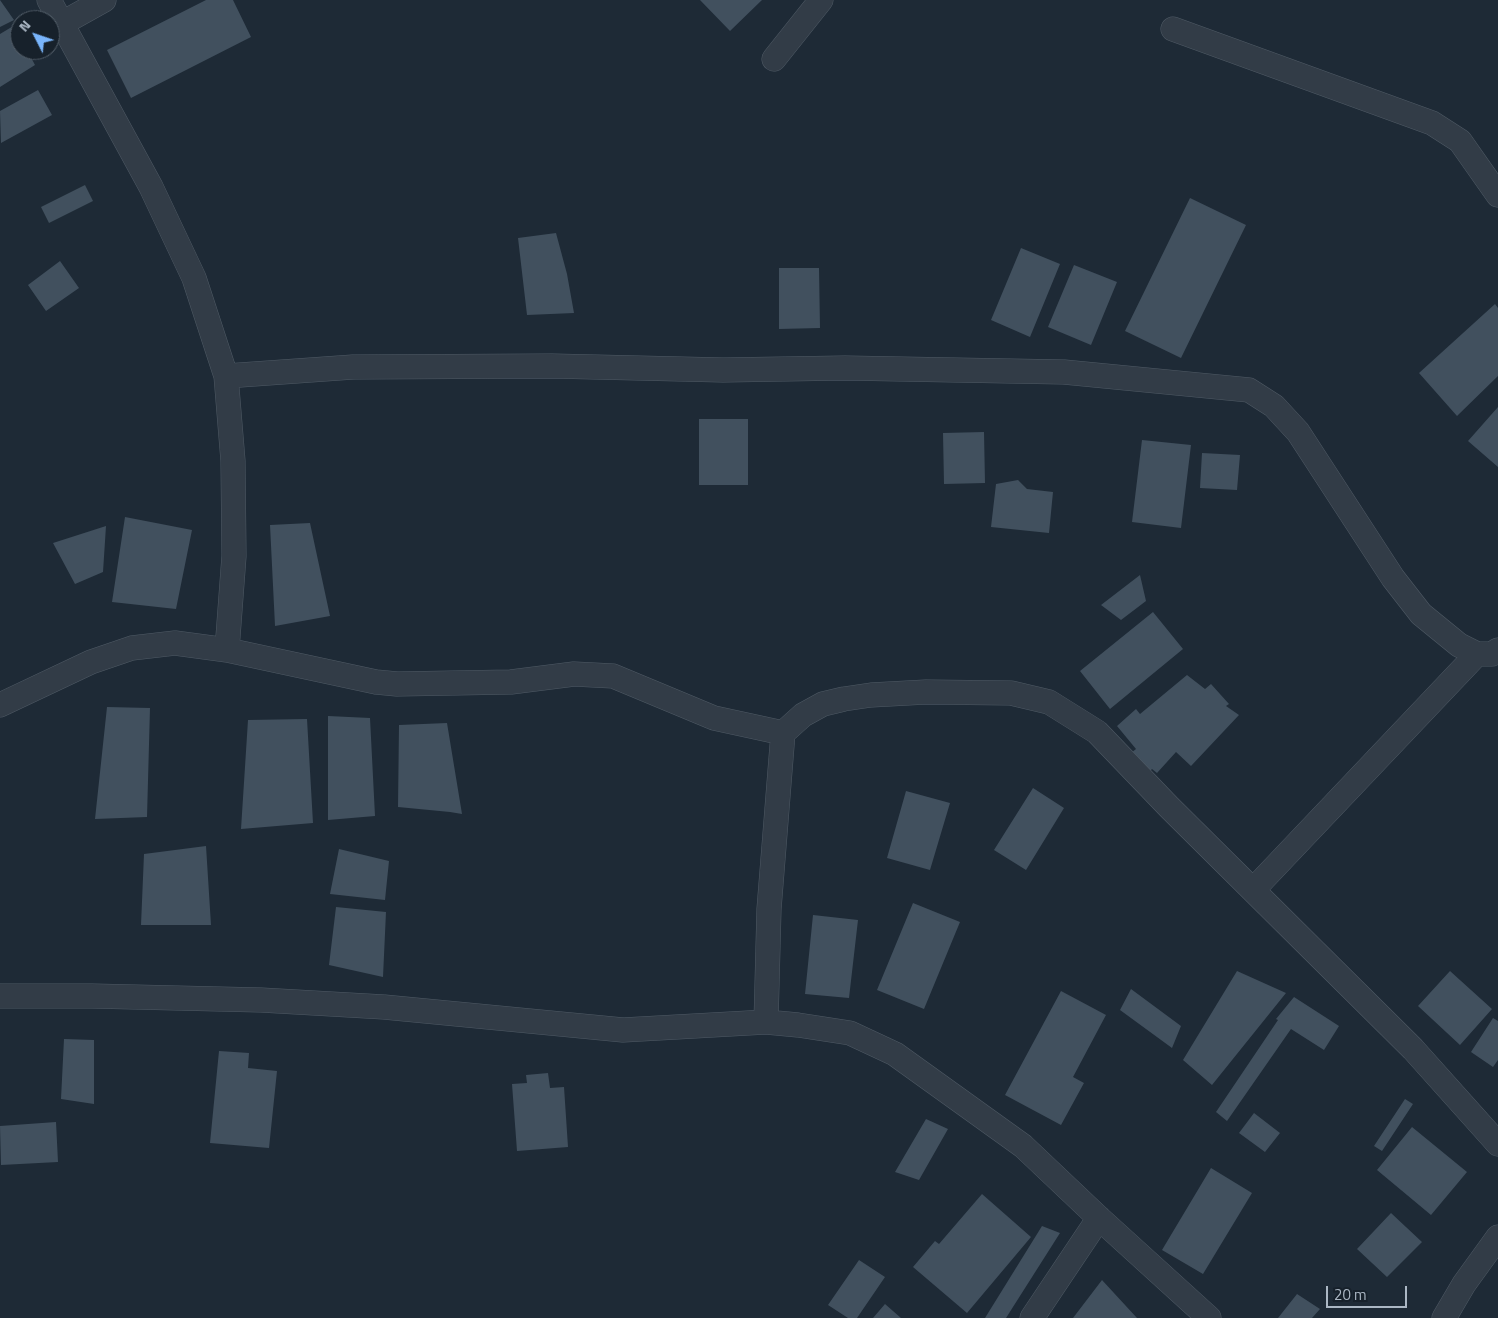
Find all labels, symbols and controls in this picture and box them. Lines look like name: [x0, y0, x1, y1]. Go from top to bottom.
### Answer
north arrow: [10, 10, 60, 60]
text: N: [13, 15, 35, 36]
scale bar: [1328, 1276, 1409, 1308]
text: 20 m: [1334, 1283, 1367, 1306]

